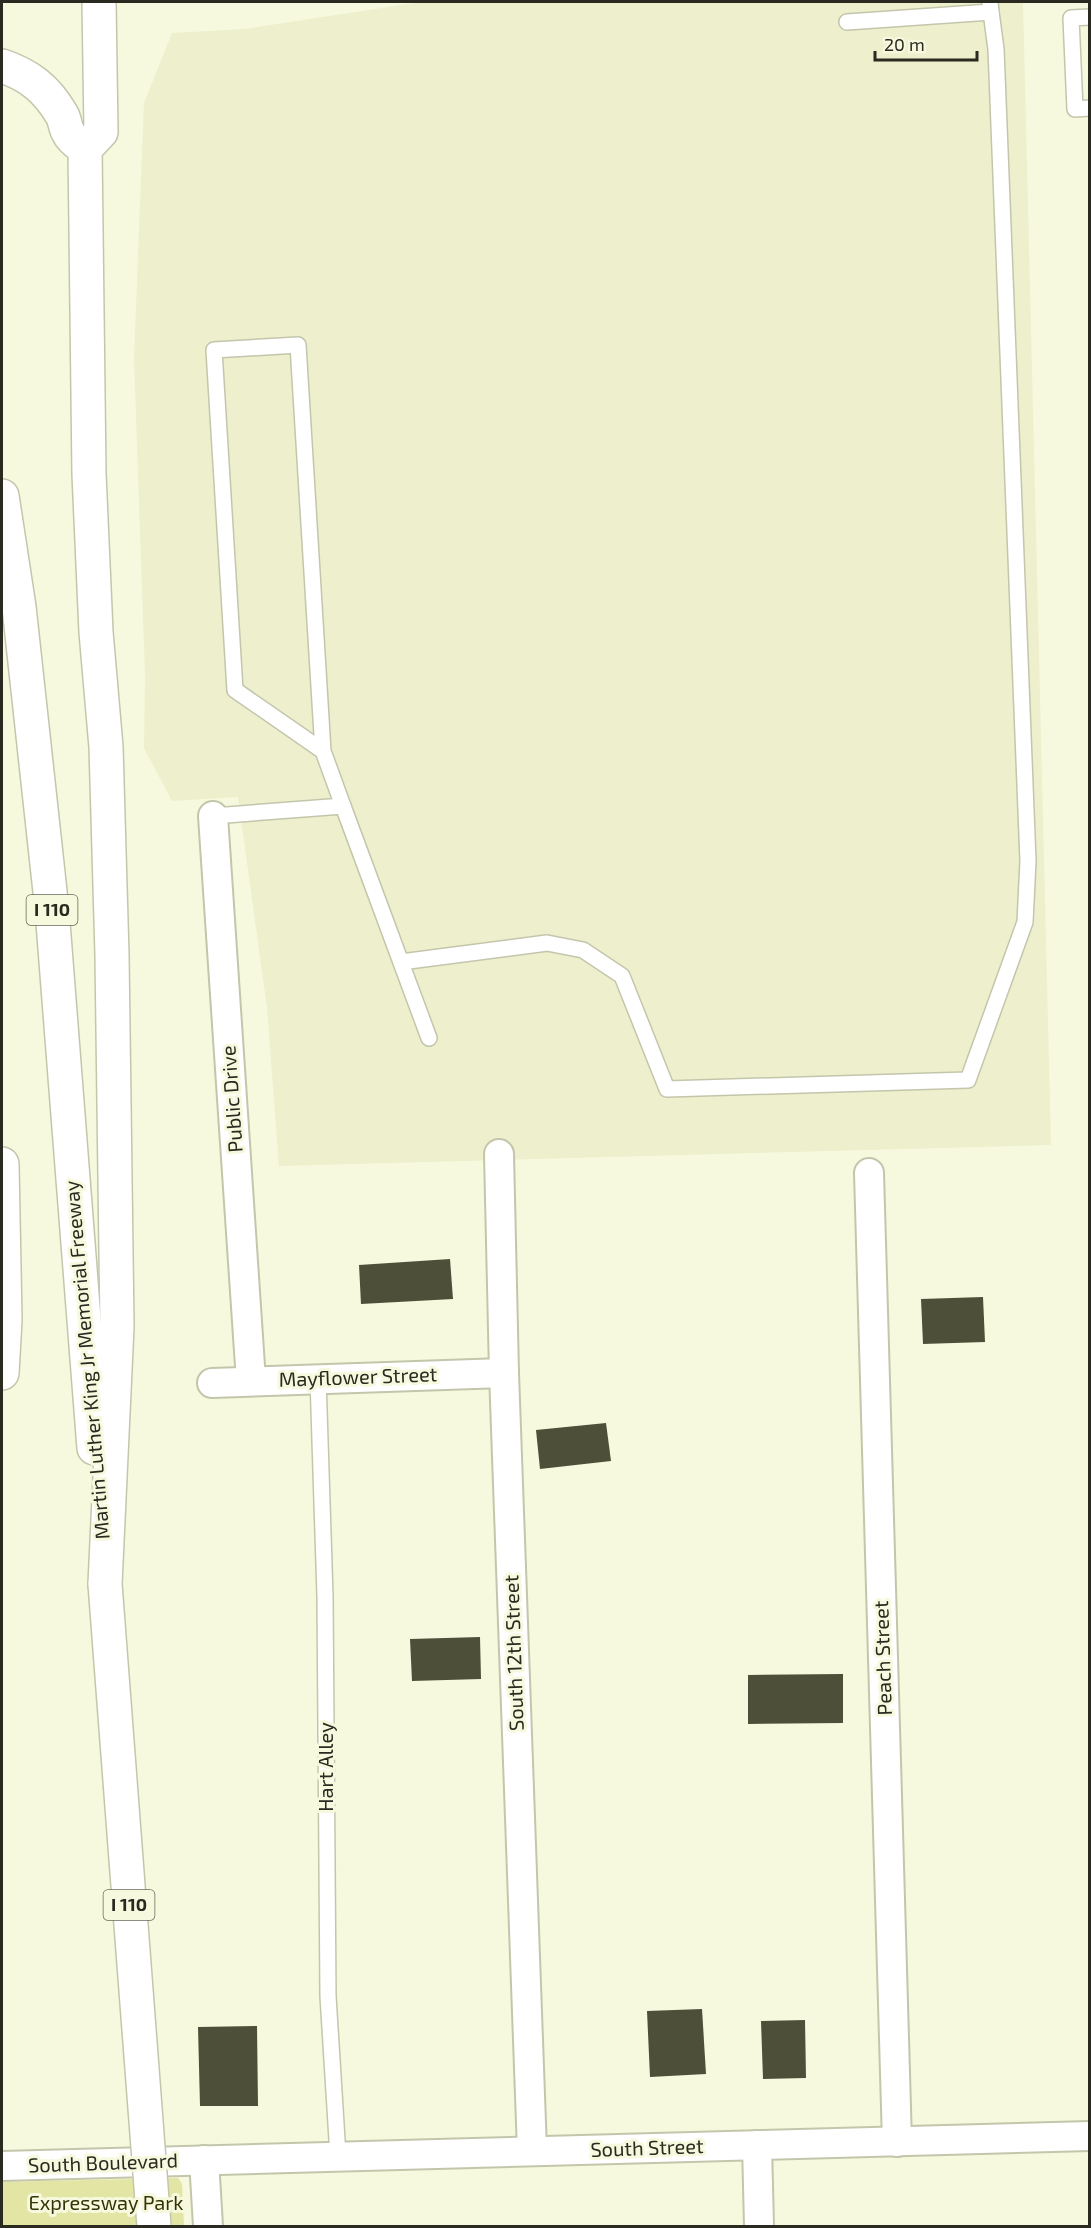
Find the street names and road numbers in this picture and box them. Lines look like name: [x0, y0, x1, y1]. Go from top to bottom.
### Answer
road number: I 110: [26, 895, 78, 925]
street label: Public Drive: [215, 1045, 247, 1153]
street label: Martin Luther King Jr Memorial Freeway: [58, 1179, 114, 1540]
street label: Mayflower Street: [278, 1361, 438, 1391]
street label: South 12th Street: [498, 1574, 528, 1731]
street label: Peach Street: [868, 1600, 896, 1716]
street label: Hart Alley: [313, 1722, 337, 1812]
road number: I 110: [104, 1890, 154, 1920]
street label: South Street: [590, 2133, 704, 2161]
street label: South Boulevard: [27, 2147, 178, 2177]

